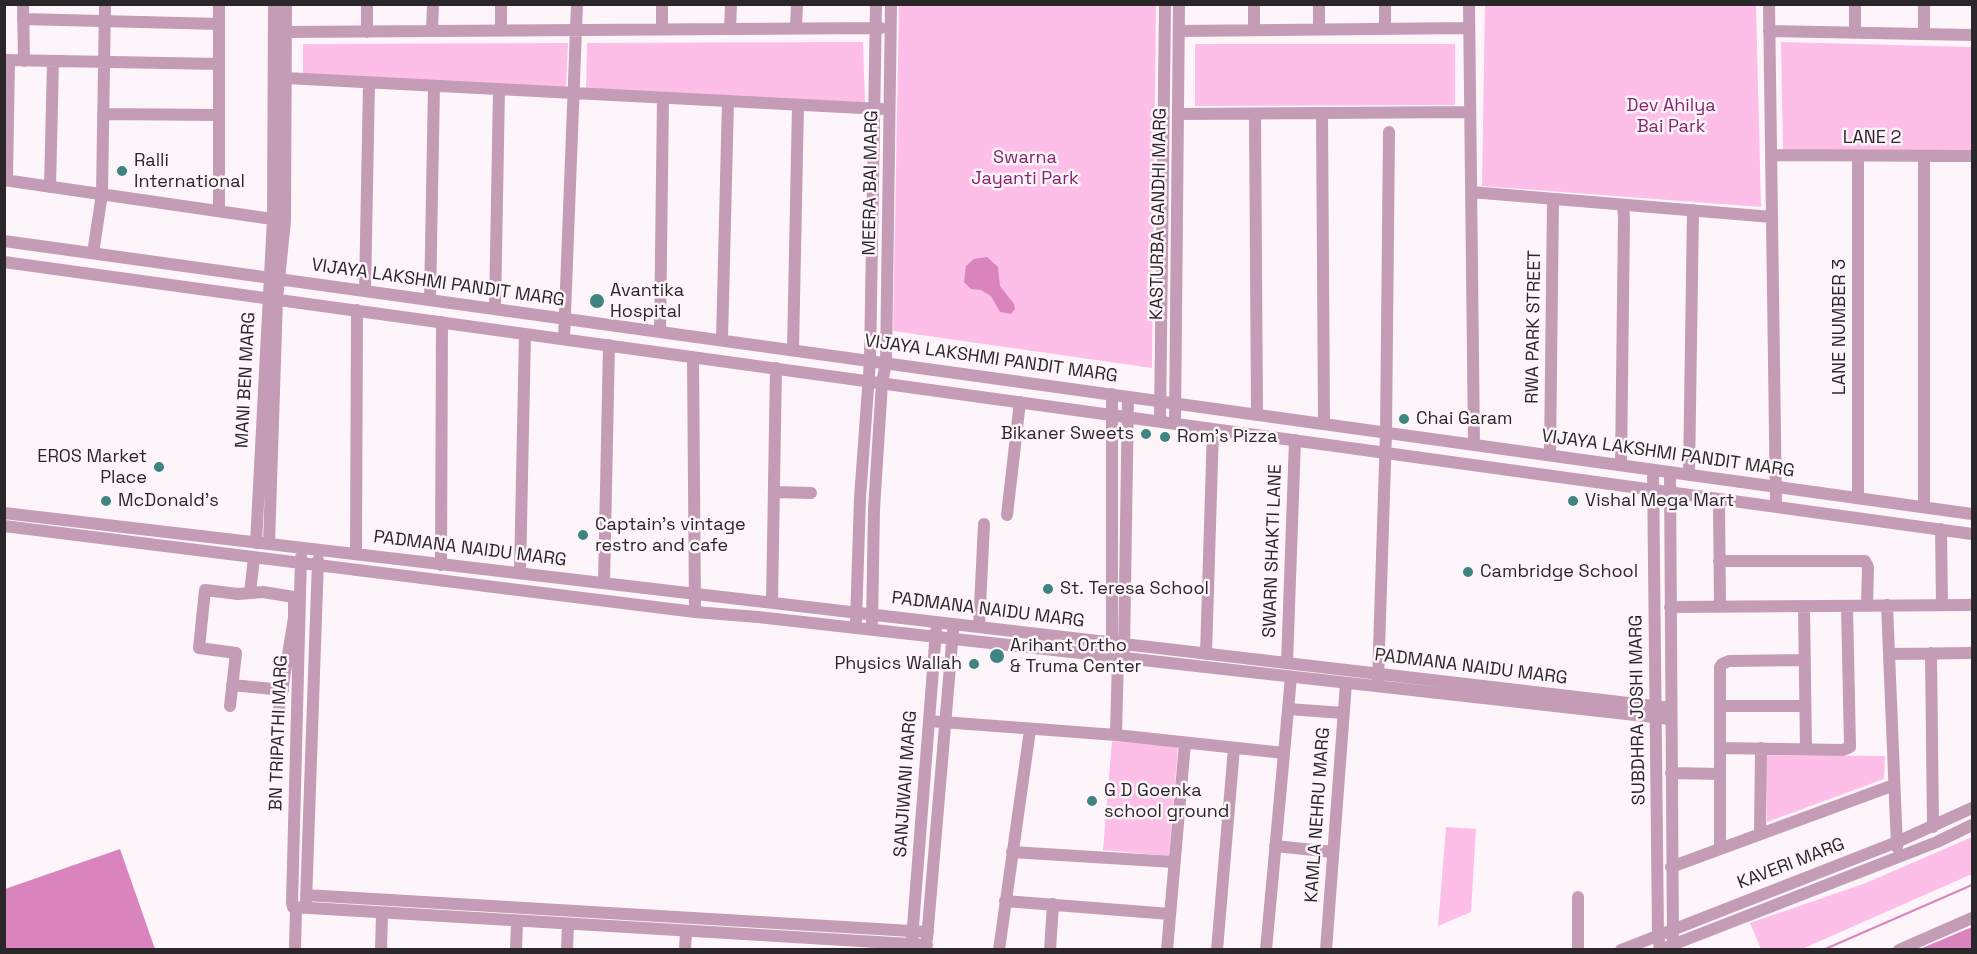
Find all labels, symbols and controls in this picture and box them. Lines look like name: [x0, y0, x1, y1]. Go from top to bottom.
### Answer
park label: Dev Ahilya Bai Park: [1626, 95, 1716, 138]
street label: KASTURBA GANDHI MARG: [1146, 108, 1172, 320]
street label: MEERA BAI MARG: [859, 110, 883, 256]
street label: LANE 2: [1843, 127, 1901, 149]
park label: Swarna Jayanti Park: [971, 147, 1079, 190]
place label: Ralli International: [134, 150, 245, 192]
marker: Ralli International: [115, 164, 129, 178]
street label: RWA PARK STREET: [1522, 250, 1546, 404]
street label: VIJAYA LAKSHMI PANDIT MARG: [310, 255, 566, 311]
street label: LANE NUMBER 3: [1829, 259, 1851, 395]
place label: Avantika Hospital: [610, 280, 684, 322]
marker: Avantika Hospital: [588, 292, 606, 310]
street label: MANI BEN MARG: [232, 311, 260, 449]
street label: VIJAYA LAKSHMI PANDIT MARG: [863, 331, 1119, 387]
place label: Chai Garam: [1416, 408, 1513, 430]
marker: Chai Garam: [1397, 412, 1411, 426]
place label: Bikaner Sweets: [1001, 423, 1134, 445]
place label: Rom's Pizza: [1177, 426, 1277, 448]
street label: VIJAYA LAKSHMI PANDIT MARG: [1540, 426, 1796, 482]
marker: Bikaner Sweets: [1139, 427, 1153, 441]
marker: Rom's Pizza: [1158, 430, 1172, 444]
place label: EROS Market Place: [37, 446, 147, 488]
marker: EROS Market Place: [152, 460, 166, 474]
street label: SWARN SHAKTI LANE: [1259, 464, 1287, 638]
place label: McDonald's: [118, 490, 219, 512]
place label: Vishal Mega Mart: [1585, 490, 1734, 512]
marker: McDonald's: [99, 494, 113, 508]
marker: Vishal Mega Mart: [1566, 494, 1580, 508]
place label: Captain's vintage restro and cafe: [595, 514, 746, 556]
street label: PADMANA NAIDU MARG: [372, 526, 568, 572]
marker: Captain's vintage restro and cafe: [576, 528, 590, 542]
place label: Cambridge School: [1480, 561, 1638, 583]
marker: Cambridge School: [1461, 565, 1475, 579]
place label: St. Teresa School: [1060, 578, 1209, 600]
marker: St. Teresa School: [1041, 582, 1055, 596]
street label: PADMANA NAIDU MARG: [890, 587, 1086, 633]
street label: SUBDHRA JOSHI MARG: [1626, 615, 1650, 805]
place label: Arihant Ortho & Truma Center: [1010, 635, 1141, 678]
street label: PADMANA NAIDU MARG: [1373, 644, 1569, 690]
marker: Arihant Ortho & Truma Center: [988, 647, 1006, 665]
place label: Physics Wallah: [834, 653, 962, 675]
street label: BN TRIPATHI MARG: [265, 655, 293, 811]
marker: Physics Wallah: [967, 657, 981, 671]
street label: SANJIWANI MARG: [890, 710, 922, 858]
street label: KAMLA NEHRU MARG: [1301, 727, 1335, 903]
place label: G D Goenka school ground: [1104, 780, 1229, 822]
marker: G D Goenka school ground: [1085, 794, 1099, 808]
street label: KAVERI MARG: [1734, 834, 1848, 894]

